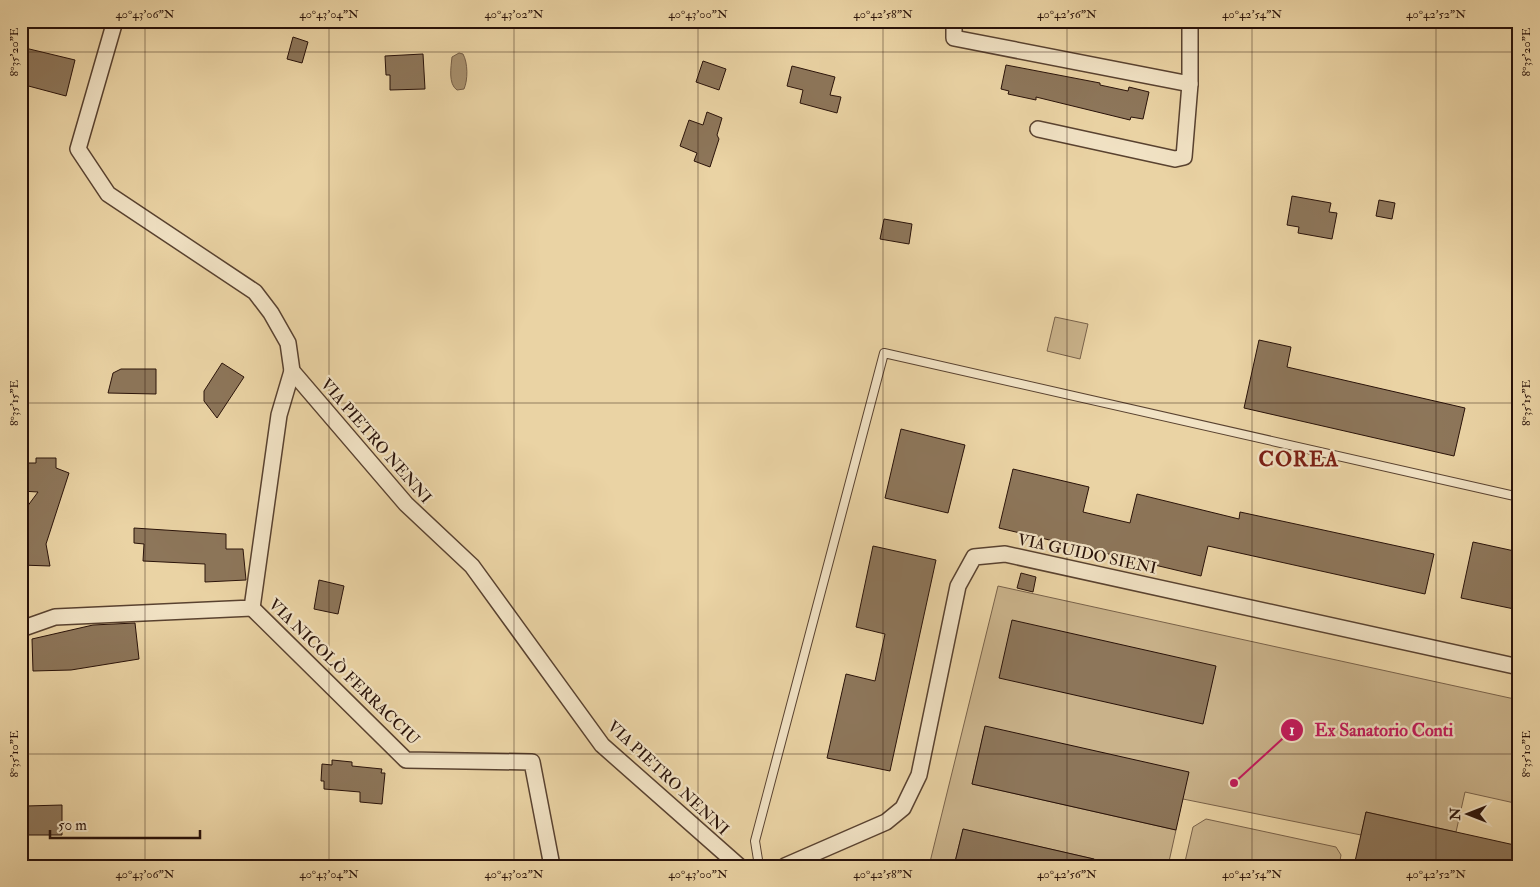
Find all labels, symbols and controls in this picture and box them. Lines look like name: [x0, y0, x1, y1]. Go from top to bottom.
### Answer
text: 40°43'06"N: [115, 7, 175, 22]
text: 40°43'04"N: [299, 7, 359, 22]
text: 40°43'02"N: [484, 7, 544, 22]
text: 40°43'00"N: [668, 7, 728, 22]
text: 40°42'58"N: [853, 7, 913, 22]
text: 40°42'56"N: [1037, 7, 1097, 22]
text: 40°42'54"N: [1222, 7, 1282, 22]
text: 40°42'52"N: [1406, 7, 1466, 22]
text: 8°35'20"E: [7, 27, 22, 76]
text: 8°35'20"E: [1519, 27, 1534, 76]
street label: VIA PIETRO NENNI: [316, 374, 436, 508]
text: 8°35'15"E: [7, 380, 22, 426]
text: 8°35'15"E: [1519, 380, 1534, 426]
district label: COREA: [1259, 446, 1339, 473]
street label: VIA GUIDO SIENI: [1016, 529, 1158, 579]
street label: VIA NICOLÒ FERRACCIU: [264, 595, 424, 750]
callout: Ex Sanatorio Conti: [1279, 713, 1463, 746]
street label: VIA PIETRO NENNI: [603, 716, 733, 840]
text: Ex Sanatorio Conti: [1315, 719, 1454, 742]
text: 1: [1289, 721, 1295, 740]
text: 8°35'10"E: [7, 730, 22, 778]
text: 8°35'10"E: [1519, 730, 1534, 778]
north arrow: [1442, 790, 1492, 840]
scale bar: [50, 807, 200, 839]
text: N: [1447, 807, 1464, 821]
text: 50 m: [58, 816, 87, 835]
text: 40°43'06"N: [115, 867, 175, 882]
text: 40°43'04"N: [299, 867, 359, 882]
text: 40°43'02"N: [484, 867, 544, 882]
text: 40°43'00"N: [668, 867, 728, 882]
text: 40°42'58"N: [853, 867, 913, 882]
text: 40°42'56"N: [1037, 867, 1097, 882]
text: 40°42'54"N: [1222, 867, 1282, 882]
text: 40°42'52"N: [1406, 867, 1466, 882]

